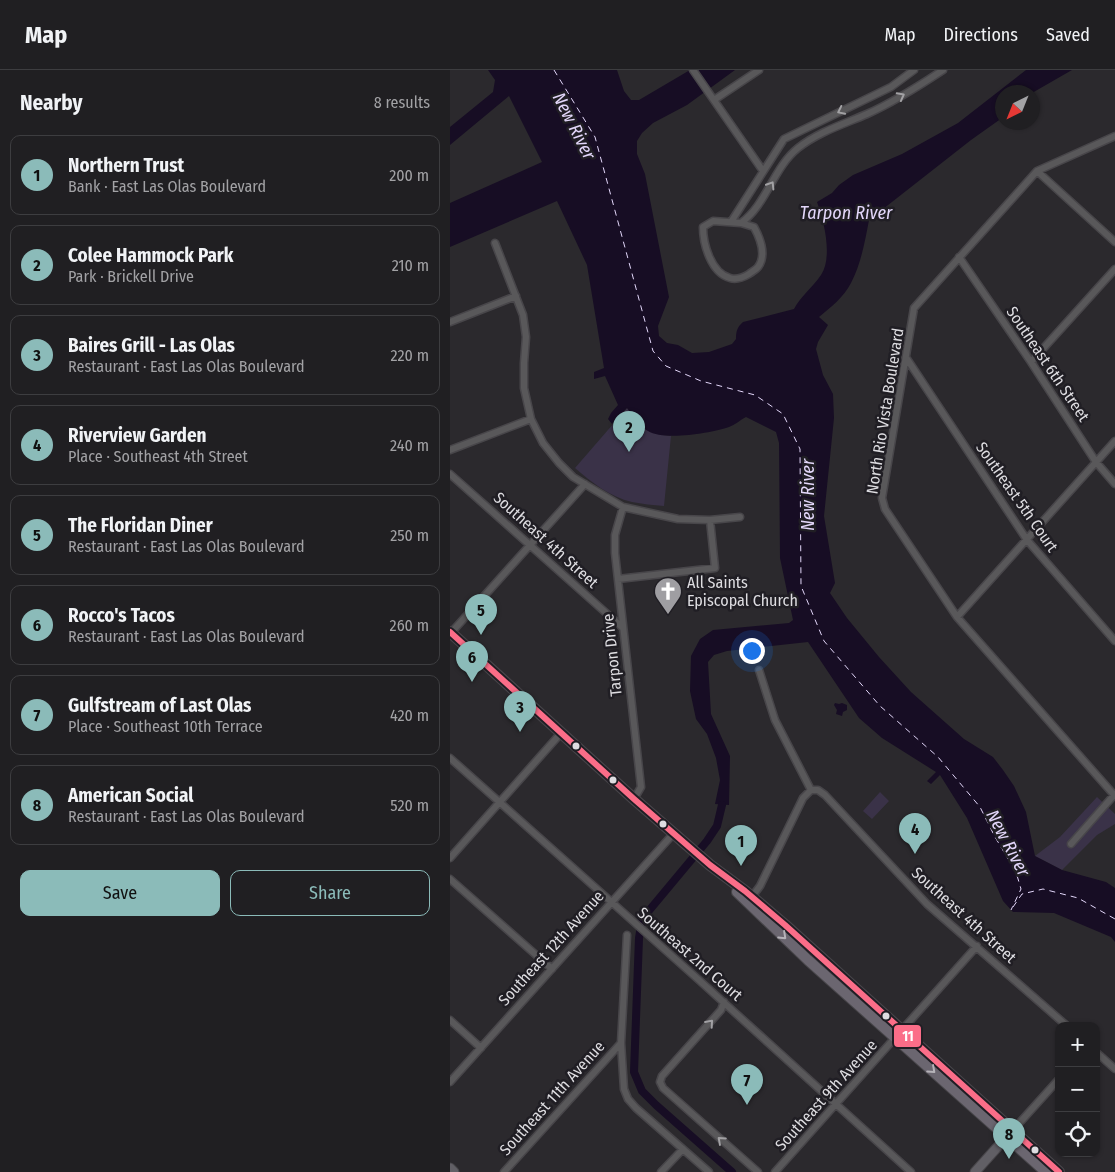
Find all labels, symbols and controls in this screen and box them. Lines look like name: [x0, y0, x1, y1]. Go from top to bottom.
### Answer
text: Map: [25, 21, 67, 49]
text: Map: [884, 24, 916, 46]
text: Directions: [944, 24, 1018, 46]
text: Saved: [1046, 24, 1090, 46]
north arrow: [995, 85, 1040, 130]
water label: New River: [548, 89, 601, 164]
text: Nearby: [20, 90, 82, 116]
one-way arrow: [896, 92, 905, 102]
text: 8 results: [374, 93, 430, 112]
one-way arrow: [838, 105, 847, 115]
text: Northern Trust: [68, 154, 184, 177]
text: 1: [34, 166, 40, 185]
text: 200 m: [389, 166, 429, 185]
text: Bank · East Las Olas Boulevard: [68, 177, 266, 196]
one-way arrow: [764, 182, 774, 191]
water label: Tarpon River: [800, 202, 893, 224]
text: Colee Hammock Park: [68, 244, 233, 267]
text: 2: [33, 256, 41, 275]
text: 210 m: [392, 256, 429, 275]
text: Park · Brickell Drive: [68, 267, 194, 286]
street label: Southeast 6th Street: [1003, 303, 1094, 426]
street label: North Rio Vista Boulevard: [862, 327, 908, 495]
text: Baires Grill - Las Olas: [68, 334, 235, 357]
text: 3: [33, 346, 41, 365]
text: 220 m: [390, 346, 429, 365]
text: Restaurant · East Las Olas Boulevard: [68, 357, 305, 376]
pin: 2: [613, 411, 645, 452]
text: Riverview Garden: [68, 424, 206, 447]
text: 4: [33, 436, 41, 455]
text: 240 m: [390, 436, 429, 455]
street label: Southeast 5th Court: [972, 438, 1062, 556]
text: Place · Southeast 4th Street: [68, 447, 248, 466]
water label: New River: [797, 458, 819, 531]
street label: Southeast 4th Street: [490, 488, 603, 592]
text: The Floridan Diner: [68, 514, 213, 537]
text: 5: [33, 526, 41, 545]
text: 250 m: [390, 526, 429, 545]
text: Restaurant · East Las Olas Boulevard: [68, 537, 305, 556]
place label: All Saints Episcopal Church: [687, 573, 798, 610]
church icon: All Saints Episcopal Church: [653, 576, 683, 615]
pin: 5: [465, 594, 497, 635]
text: Rocco's Tacos: [68, 604, 175, 627]
street label: Tarpon Drive: [598, 613, 626, 697]
text: 6: [33, 616, 41, 635]
text: 260 m: [390, 616, 429, 635]
text: Restaurant · East Las Olas Boulevard: [68, 627, 305, 646]
your location: [739, 638, 765, 664]
pin: 6: [456, 641, 488, 682]
pin: 3: [504, 691, 536, 732]
text: Gulfstream of Last Olas: [68, 694, 251, 717]
text: 7: [34, 706, 40, 725]
text: 420 m: [390, 706, 429, 725]
text: Place · Southeast 10th Terrace: [68, 717, 263, 736]
unlabelled marker: [571, 741, 581, 751]
unlabelled marker: [608, 775, 618, 785]
text: American Social: [68, 784, 193, 807]
text: 8: [33, 796, 41, 815]
text: 520 m: [390, 796, 429, 815]
water label: New River: [981, 806, 1035, 881]
text: Restaurant · East Las Olas Boulevard: [68, 807, 305, 826]
pin: 4: [899, 813, 931, 854]
unlabelled marker: [658, 819, 668, 829]
pin: 1: [725, 825, 757, 866]
street label: Southeast 4th Street: [908, 863, 1021, 967]
button: Save: [20, 870, 220, 916]
button: Share: [230, 870, 430, 916]
street label: Southeast 12th Avenue: [494, 886, 608, 1010]
street label: Southeast 2nd Court: [634, 903, 747, 1005]
one-way arrow: [777, 930, 786, 939]
unlabelled marker: [881, 1011, 891, 1021]
one-way arrow: [704, 1020, 712, 1029]
map controls: [1055, 1022, 1100, 1157]
button: +: [1055, 1022, 1100, 1067]
line badge: 11: [893, 1024, 922, 1048]
text: 11: [902, 1028, 914, 1045]
street label: Southeast 9th Avenue: [771, 1035, 881, 1154]
street label: Southeast 11th Avenue: [496, 1037, 608, 1159]
pin: 7: [731, 1064, 763, 1105]
one-way arrow: [926, 1064, 935, 1073]
button: −: [1055, 1067, 1100, 1112]
button: locate: [1055, 1112, 1100, 1157]
pin: 8: [993, 1118, 1025, 1159]
one-way arrow: [717, 1137, 726, 1146]
unlabelled marker: [1030, 1145, 1040, 1155]

